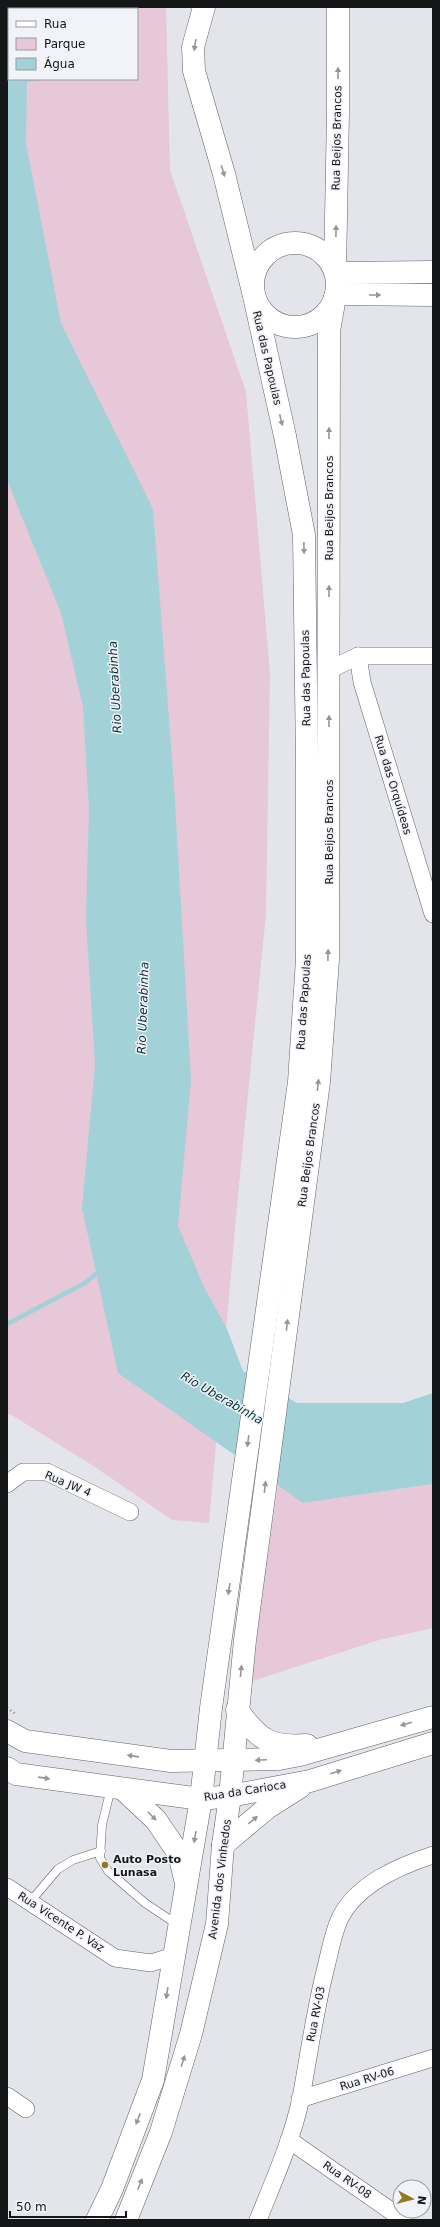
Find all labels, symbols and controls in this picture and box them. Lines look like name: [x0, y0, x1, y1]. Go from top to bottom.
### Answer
legend: [8, 8, 138, 80]
text: Rua: [44, 17, 67, 31]
text: Parque: [44, 37, 85, 51]
one-way arrow: [192, 39, 198, 51]
text: Água: [44, 56, 75, 71]
one-way arrow: [335, 66, 341, 79]
street label: Rua Beijos Brancos: [330, 85, 344, 191]
one-way arrow: [220, 165, 226, 177]
one-way arrow: [332, 225, 339, 237]
one-way arrow: [369, 292, 382, 298]
street label: Rua das Papoulas: [250, 310, 284, 407]
one-way arrow: [279, 414, 285, 426]
one-way arrow: [326, 426, 332, 439]
street label: Rua Beijos Brancos: [323, 455, 336, 561]
one-way arrow: [301, 542, 307, 555]
one-way arrow: [326, 584, 332, 597]
street label: Rua das Papoulas: [299, 629, 313, 726]
water label: Rio Uberabinha: [106, 640, 124, 734]
one-way arrow: [326, 714, 332, 727]
street label: Rua das Orquídeas: [372, 734, 414, 837]
street label: Rua Beijos Brancos: [323, 779, 336, 885]
one-way arrow: [325, 948, 331, 961]
street label: Rua das Papoulas: [294, 953, 314, 1051]
water label: Rio Uberabinha: [134, 962, 152, 1054]
one-way arrow: [315, 1079, 321, 1091]
street label: Rua Beijos Brancos: [295, 1102, 323, 1208]
one-way arrow: [283, 1319, 290, 1331]
water label: Rio Uberabinha: [178, 1369, 266, 1427]
one-way arrow: [245, 1435, 251, 1447]
street label: Rua JW 4: [43, 1468, 93, 1500]
one-way arrow: [262, 1481, 268, 1493]
one-way arrow: [226, 1583, 232, 1595]
one-way arrow: [238, 1665, 244, 1677]
one-way arrow: [400, 1721, 412, 1727]
one-way arrow: [126, 1753, 139, 1759]
one-way arrow: [254, 1756, 267, 1763]
one-way arrow: [331, 1769, 343, 1775]
one-way arrow: [38, 1775, 50, 1781]
street label: Rua da Carioca: [203, 1778, 287, 1804]
one-way arrow: [147, 1812, 157, 1821]
one-way arrow: [247, 1816, 258, 1825]
street label: Avenida dos Vinhedos: [206, 1818, 234, 1940]
one-way arrow: [191, 1831, 197, 1844]
place label: Auto Posto Lunasa: [113, 1853, 181, 1879]
marker: Auto Posto Lunasa: [100, 1860, 110, 1870]
street label: Rua Vicente P. Vaz: [15, 1889, 107, 1955]
street label: Rua RV-03: [304, 1985, 328, 2043]
one-way arrow: [164, 1987, 170, 1999]
one-way arrow: [180, 2055, 186, 2067]
street label: Rua RV-06: [338, 2065, 396, 2093]
one-way arrow: [135, 2114, 141, 2126]
street label: Rua RV-08: [320, 2159, 374, 2201]
one-way arrow: [138, 2177, 144, 2189]
north arrow: [392, 2179, 432, 2219]
scale bar: [10, 2193, 126, 2219]
text: N: [414, 2195, 428, 2206]
text: 50 m: [16, 2200, 47, 2214]

